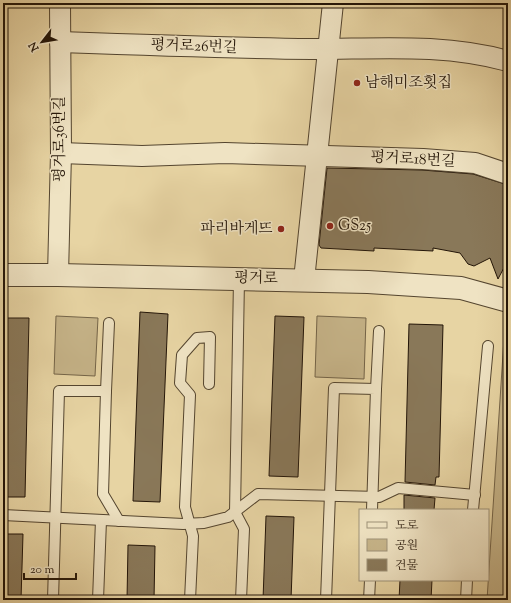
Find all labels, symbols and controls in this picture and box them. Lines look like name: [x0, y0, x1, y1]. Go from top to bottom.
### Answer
north arrow: [22, 22, 62, 62]
street label: 평거로26번길: [150, 35, 238, 59]
text: N: [25, 39, 44, 55]
place label: 남해미조횟집: [365, 73, 452, 94]
marker: 남해미조횟집: [352, 78, 362, 88]
street label: 평거로36번길: [50, 96, 71, 182]
street label: 평거로18번길: [370, 147, 456, 173]
place label: GS25: [338, 216, 371, 237]
place label: 파리바게뜨: [201, 219, 273, 240]
marker: GS25: [325, 221, 335, 231]
marker: 파리바게뜨: [276, 224, 286, 234]
street label: 평거로: [234, 268, 278, 290]
legend: [359, 509, 489, 581]
text: 도로: [395, 517, 419, 535]
text: 공원: [395, 537, 418, 555]
scale bar: [24, 555, 76, 581]
text: 건물: [395, 557, 419, 575]
text: 20 m: [30, 561, 55, 579]

